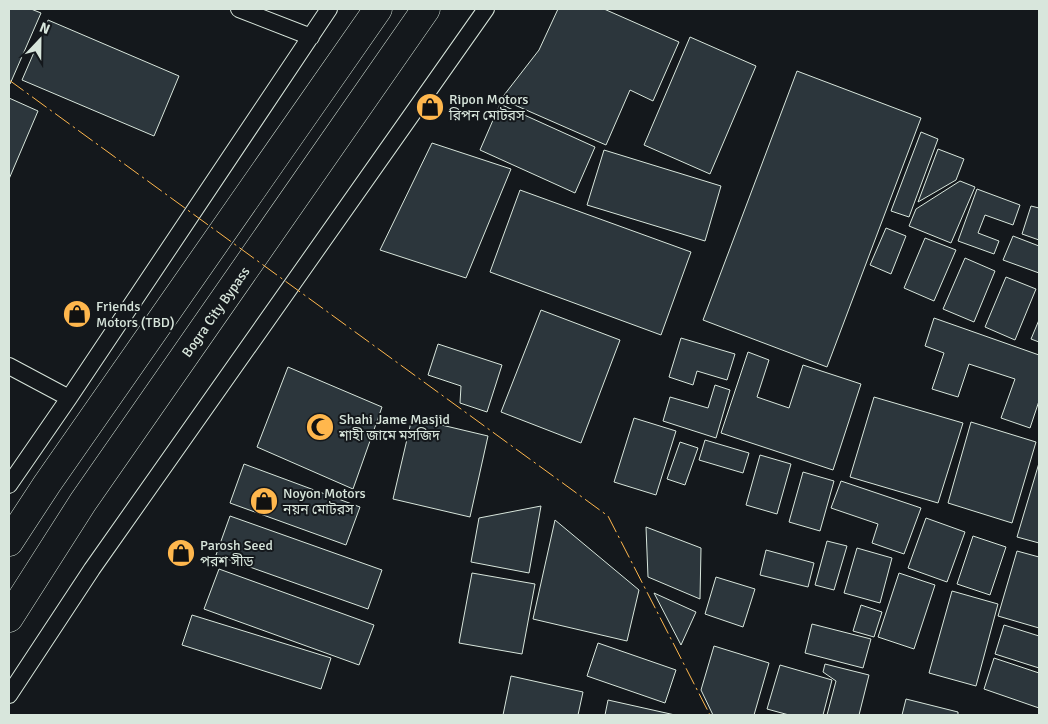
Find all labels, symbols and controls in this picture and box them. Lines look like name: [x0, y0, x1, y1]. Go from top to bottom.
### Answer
north arrow: [15, 15, 65, 65]
text: N: [37, 19, 52, 38]
place label: Ripon Motors রিপন মোটরস: [448, 91, 528, 124]
shop icon: Ripon Motors রিপন মোটরস: [415, 92, 445, 122]
street label: Bogra City Bypass: [178, 263, 254, 361]
place label: Friends Motors (TBD): [96, 298, 175, 331]
shop icon: Friends Motors (TBD): [62, 299, 92, 329]
place label: Shahi Jame Masjid শাহী জামে মসজিদ: [338, 411, 450, 444]
mosque icon: Shahi Jame Masjid শাহী জামে মসজিদ: [305, 412, 335, 442]
place label: Noyon Motors নয়ন মোটরস: [282, 485, 366, 518]
shop icon: Noyon Motors নয়ন মোটরস: [249, 486, 279, 516]
place label: Parosh Seed পরশ সীড: [200, 537, 273, 570]
shop icon: Parosh Seed পরশ সীড: [166, 538, 196, 568]

